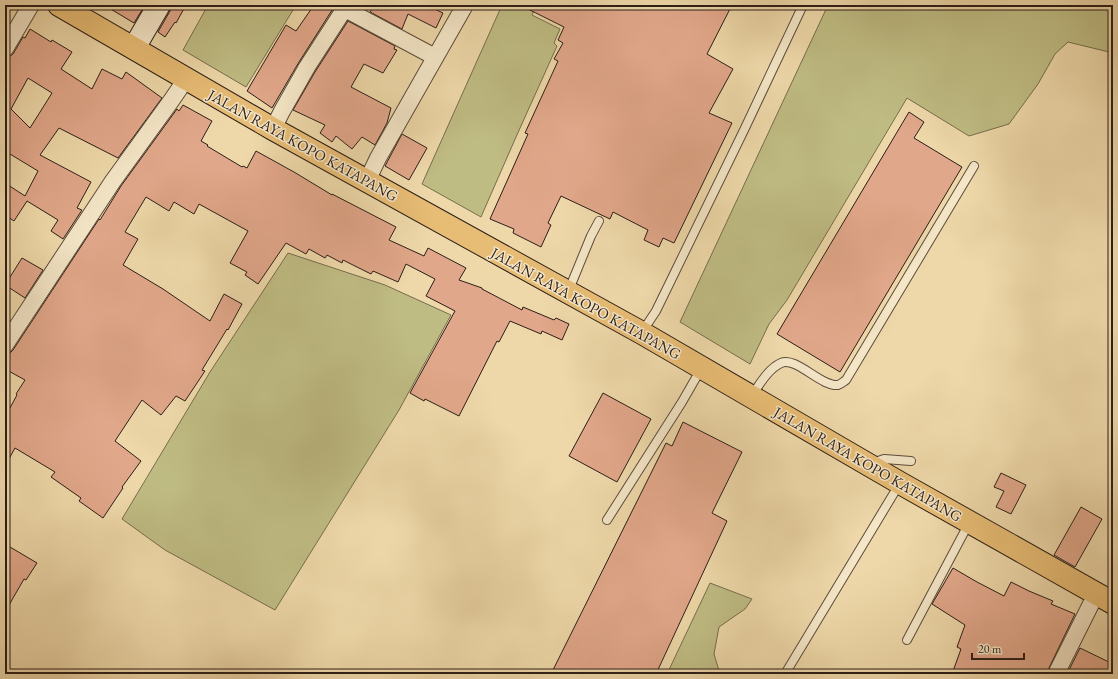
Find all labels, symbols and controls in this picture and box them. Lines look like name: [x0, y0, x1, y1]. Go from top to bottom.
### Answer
street label: JALAN RAYA KOPO KATAPANG: [203, 84, 401, 205]
street label: JALAN RAYA KOPO KATAPANG: [486, 242, 684, 363]
street label: JALAN RAYA KOPO KATAPANG: [769, 401, 966, 526]
scale bar: [972, 635, 1024, 661]
text: 20 m: [978, 641, 1002, 657]

